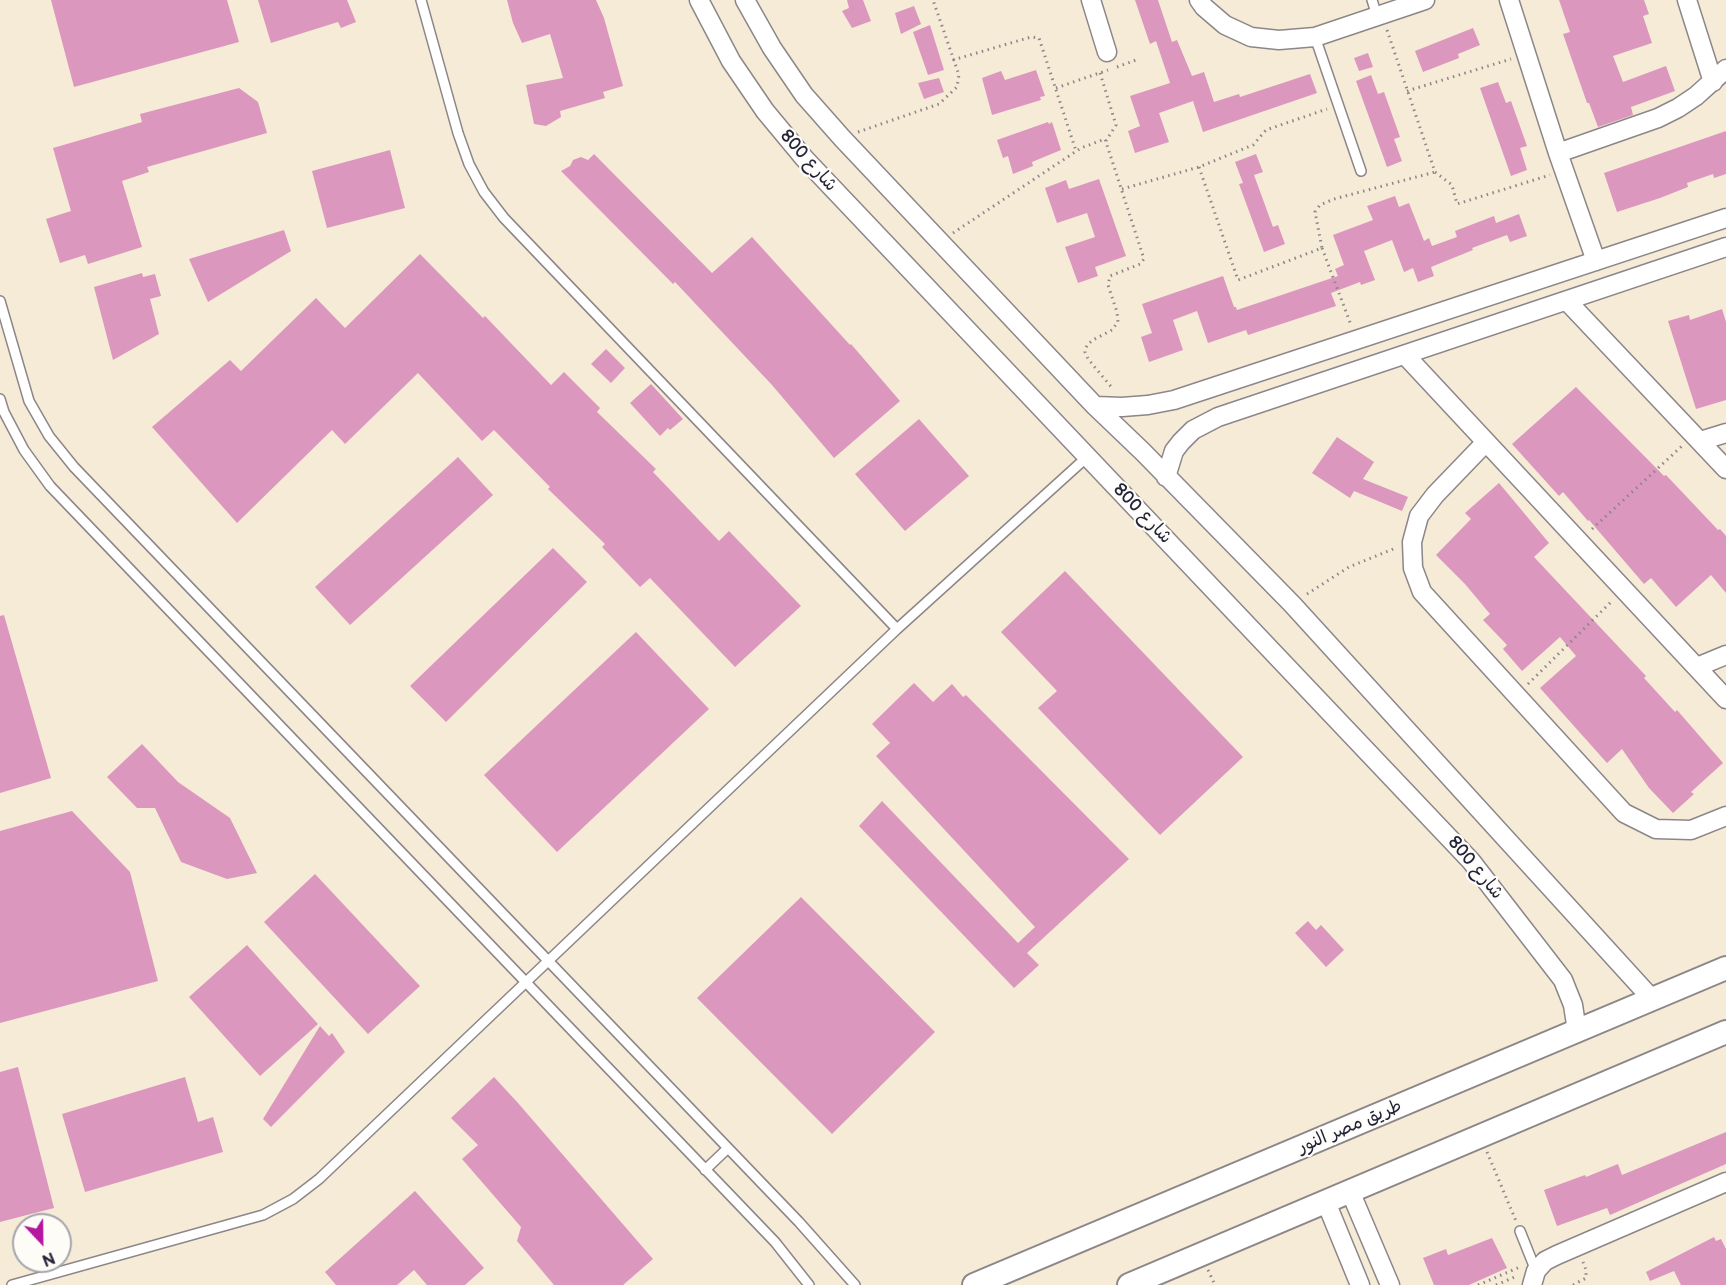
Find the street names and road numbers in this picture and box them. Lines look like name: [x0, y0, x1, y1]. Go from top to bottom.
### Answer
street label: شارع 800: [775, 126, 841, 196]
street label: شارع 800: [1108, 479, 1176, 549]
street label: شارع 800: [1442, 832, 1508, 904]
street label: طريق مصر النور: [1295, 1095, 1405, 1159]

